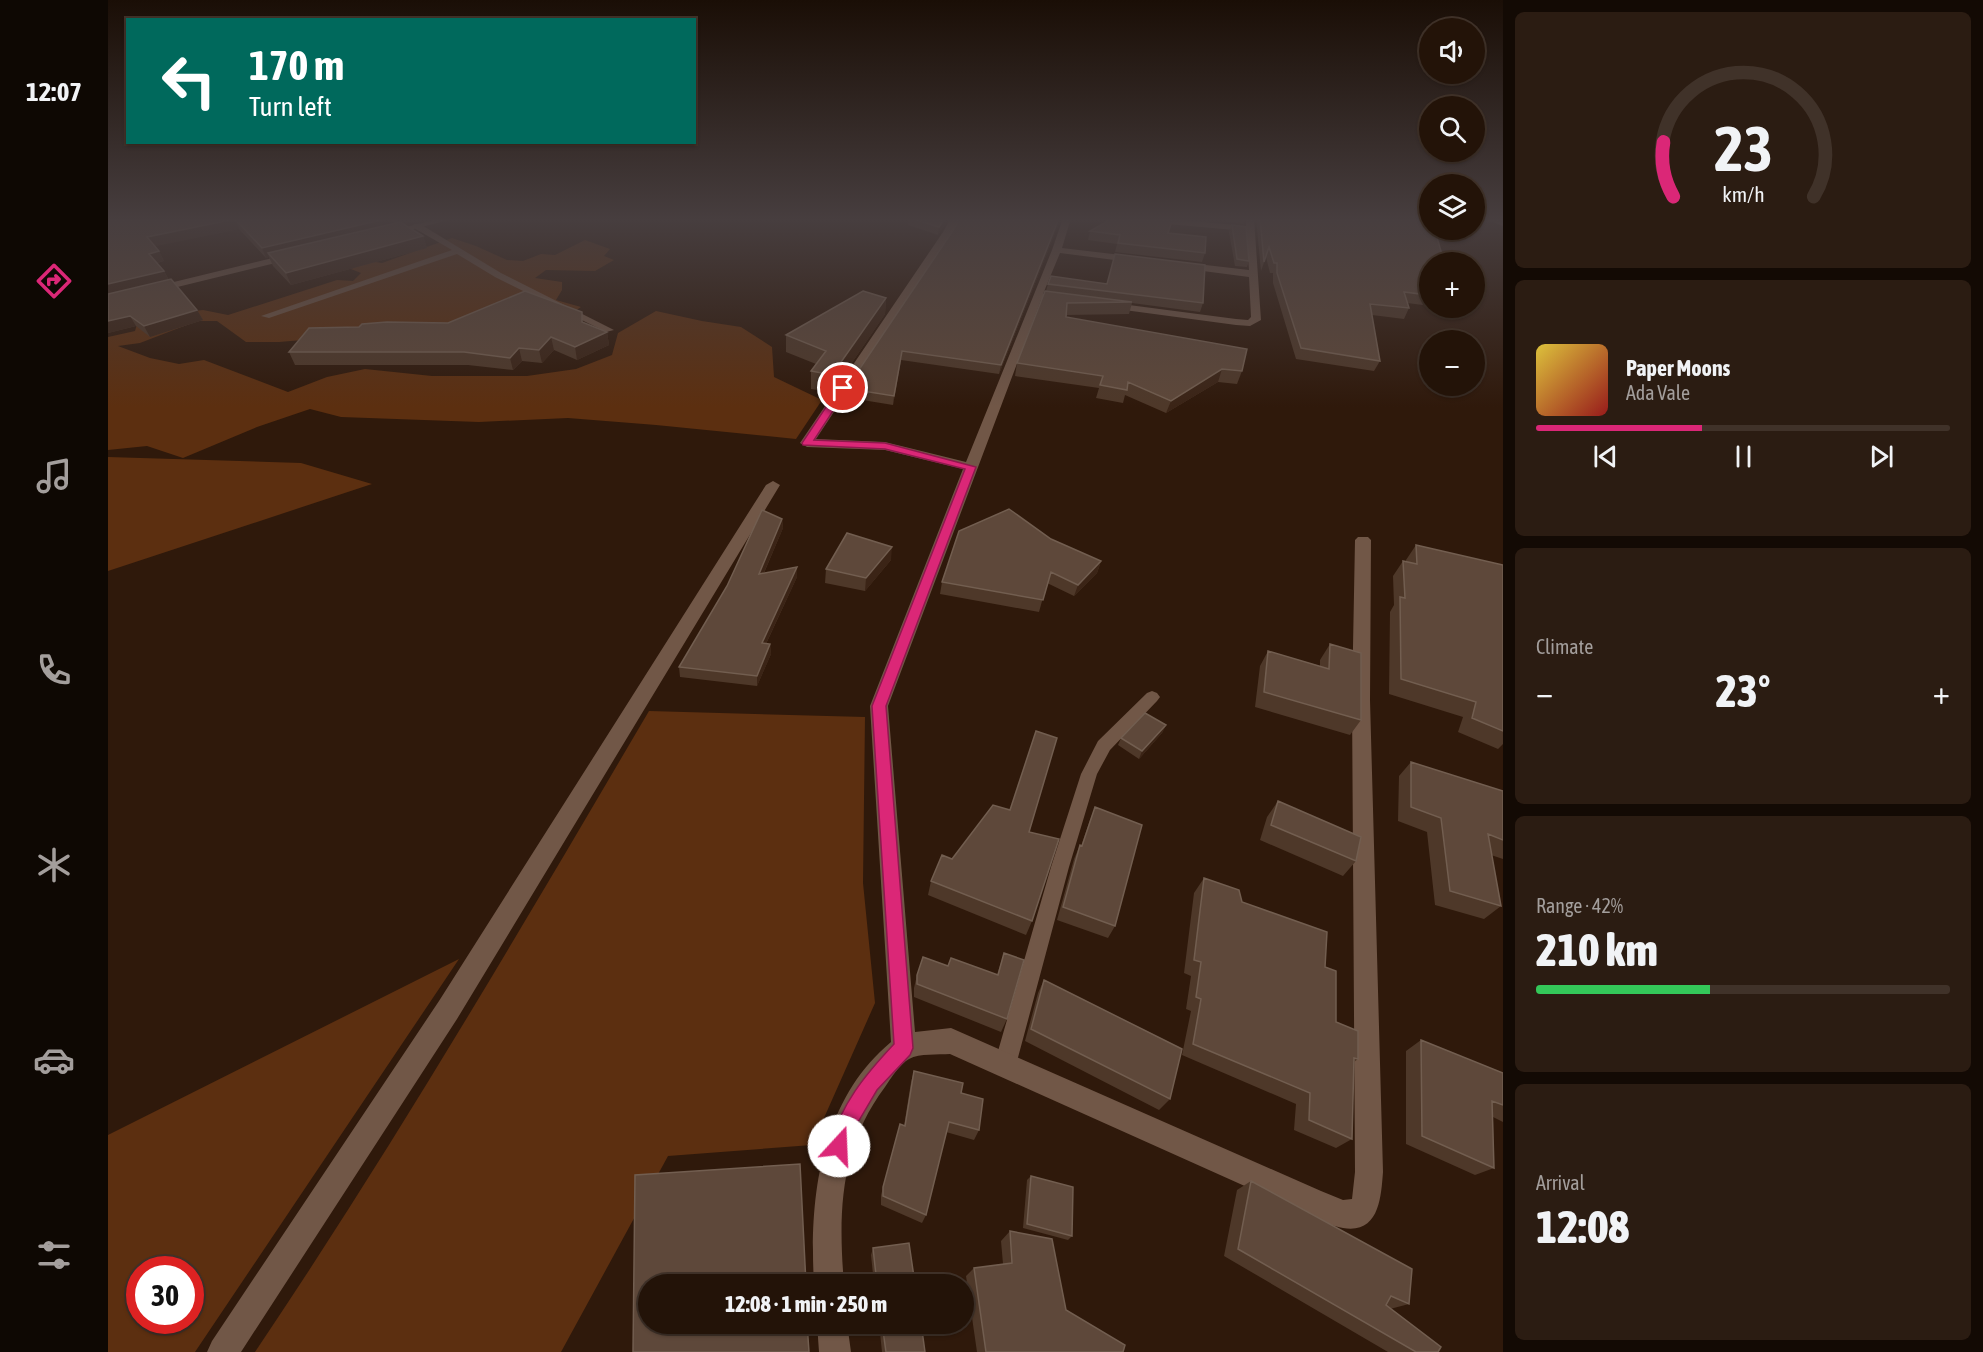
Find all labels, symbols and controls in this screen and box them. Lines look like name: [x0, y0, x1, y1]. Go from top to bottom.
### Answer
map controls: [1419, 18, 1485, 396]
button: sound: [1419, 18, 1485, 84]
text: 170 m: [249, 41, 344, 89]
icon: left: [150, 42, 228, 120]
text: 12:07: [26, 76, 82, 107]
text: Turn left: [249, 91, 332, 122]
button: search: [1419, 96, 1485, 162]
text: 23: [1714, 113, 1772, 184]
button: layers: [1419, 174, 1485, 240]
text: km/h: [1722, 182, 1764, 207]
button: +: [1419, 252, 1485, 318]
icon: directions: [33, 260, 75, 302]
button: −: [1419, 330, 1485, 396]
text: Paper Moons: [1626, 355, 1730, 381]
pin: [817, 362, 868, 413]
icon: arrive: [826, 371, 859, 404]
text: Ada Vale: [1626, 381, 1690, 404]
icon: previous: [1589, 440, 1622, 473]
icon: pause: [1727, 440, 1760, 473]
icon: next: [1865, 440, 1898, 473]
icon: music: [33, 455, 75, 497]
text: Climate: [1536, 635, 1593, 658]
icon: phone: [33, 649, 75, 691]
text: 23°: [1716, 665, 1770, 717]
text: −: [1536, 673, 1553, 711]
text: +: [1933, 673, 1950, 711]
icon: climate: [33, 844, 75, 886]
text: Range · 42%: [1536, 894, 1623, 917]
text: 210 km: [1536, 924, 1658, 976]
icon: car: [33, 1039, 75, 1081]
position arrow: [807, 1114, 871, 1178]
text: Arrival: [1536, 1171, 1585, 1194]
text: 12:08: [1536, 1201, 1630, 1253]
icon: filters: [33, 1234, 75, 1276]
speed limit sign: 30: [126, 1256, 204, 1334]
text: 12:08 · 1 min · 250 m: [725, 1291, 887, 1317]

